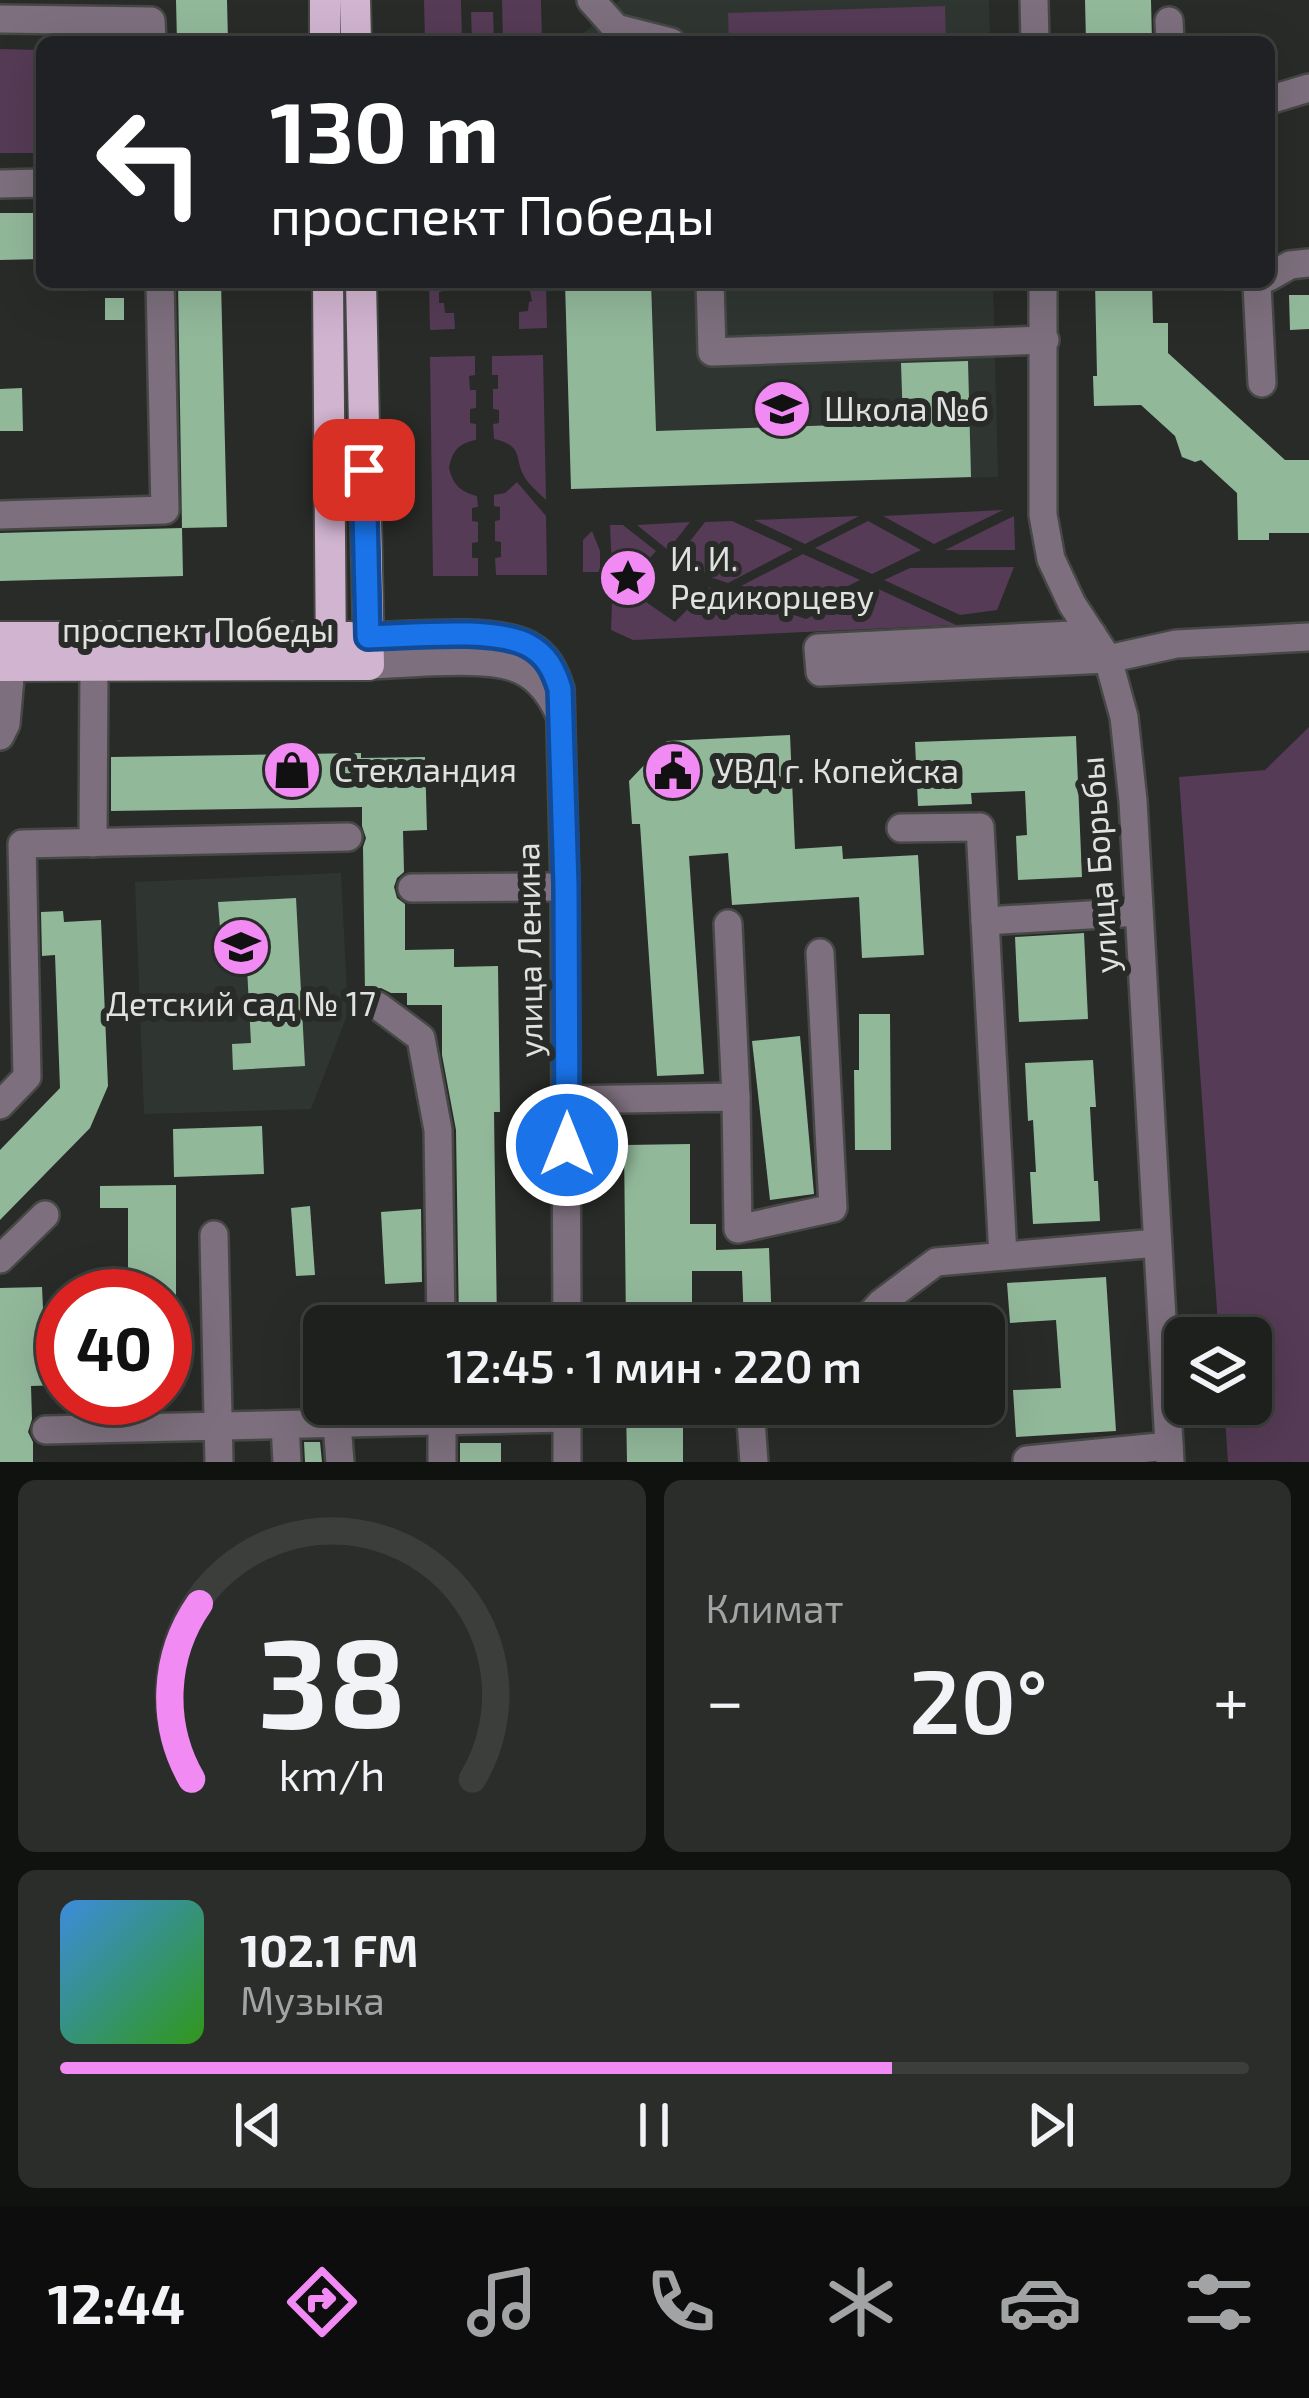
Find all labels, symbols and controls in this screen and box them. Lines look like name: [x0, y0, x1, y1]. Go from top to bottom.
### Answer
text: 130 m: [270, 79, 499, 180]
icon: left: [72, 84, 228, 240]
text: проспект Победы: [270, 181, 715, 246]
school or university icon: Школа №6: [751, 378, 813, 440]
place label: Школа №6: [824, 388, 989, 428]
pin: [313, 419, 415, 521]
icon: arrive: [331, 437, 397, 503]
place label: И. И. Редикорцеву: [670, 538, 874, 617]
place icon: И. И. Редикорцеву: [597, 547, 659, 609]
street label: проспект Победы: [62, 609, 334, 649]
shop icon: Стекландия: [261, 739, 323, 801]
public building icon: УВД г. Копейска: [642, 740, 704, 802]
place label: Стекландия: [334, 749, 517, 789]
place label: УВД г. Копейска: [715, 750, 959, 790]
street label: улица Борьбы: [1070, 755, 1127, 975]
street label: улица Ленина: [506, 842, 551, 1058]
school or university icon: Детский сад № 17: [210, 916, 272, 978]
place label: Детский сад № 17: [106, 983, 376, 1023]
position arrow: [504, 1082, 630, 1208]
speed limit sign: 40: [36, 1269, 192, 1425]
map controls: [1164, 1317, 1272, 1425]
button: layers: [1164, 1317, 1272, 1425]
text: 12:45 · 1 мин · 220 m: [446, 1338, 862, 1392]
text: Климат: [706, 1584, 844, 1631]
text: 38: [257, 1603, 406, 1753]
text: 20°: [909, 1644, 1048, 1752]
text: −: [706, 1659, 744, 1738]
text: +: [1213, 1659, 1249, 1738]
text: km/h: [278, 1748, 385, 1800]
text: 102.1 FM: [240, 1922, 418, 1976]
text: Музыка: [240, 1976, 385, 2023]
icon: previous: [225, 2092, 291, 2158]
icon: pause: [621, 2092, 687, 2158]
icon: next: [1018, 2092, 1084, 2158]
icon: directions: [280, 2260, 364, 2344]
icon: music: [460, 2260, 544, 2344]
icon: phone: [639, 2260, 723, 2344]
icon: climate: [819, 2260, 903, 2344]
icon: car: [998, 2260, 1082, 2344]
icon: filters: [1177, 2260, 1261, 2344]
text: 12:44: [48, 2270, 185, 2335]

